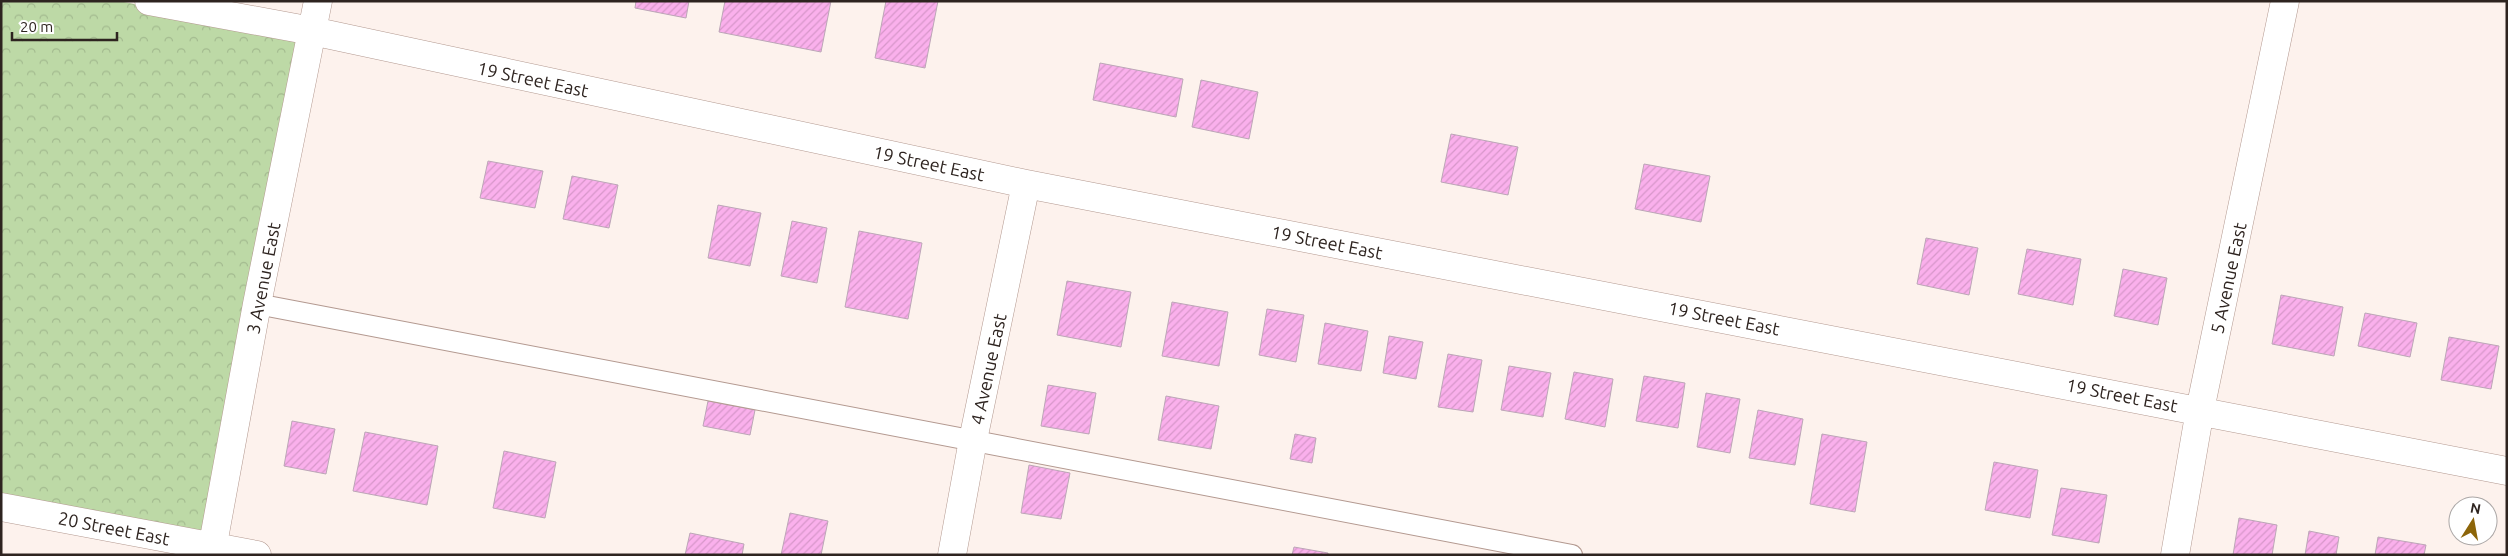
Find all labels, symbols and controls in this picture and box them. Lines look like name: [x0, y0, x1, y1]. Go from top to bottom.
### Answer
scale bar: [12, 10, 118, 42]
text: 20 m: [20, 18, 53, 35]
street label: 19 Street East: [476, 57, 590, 101]
street label: 19 Street East: [872, 141, 986, 185]
street label: 3 Avenue East: [242, 220, 284, 336]
street label: 19 Street East: [1270, 221, 1384, 263]
street label: 5 Avenue East: [2206, 221, 2250, 335]
street label: 19 Street East: [1667, 297, 1781, 339]
street label: 4 Avenue East: [966, 312, 1010, 426]
street label: 19 Street East: [2065, 374, 2179, 416]
north arrow: [2448, 496, 2498, 546]
text: N: [2469, 499, 2482, 517]
street label: 20 Street East: [57, 507, 171, 549]

